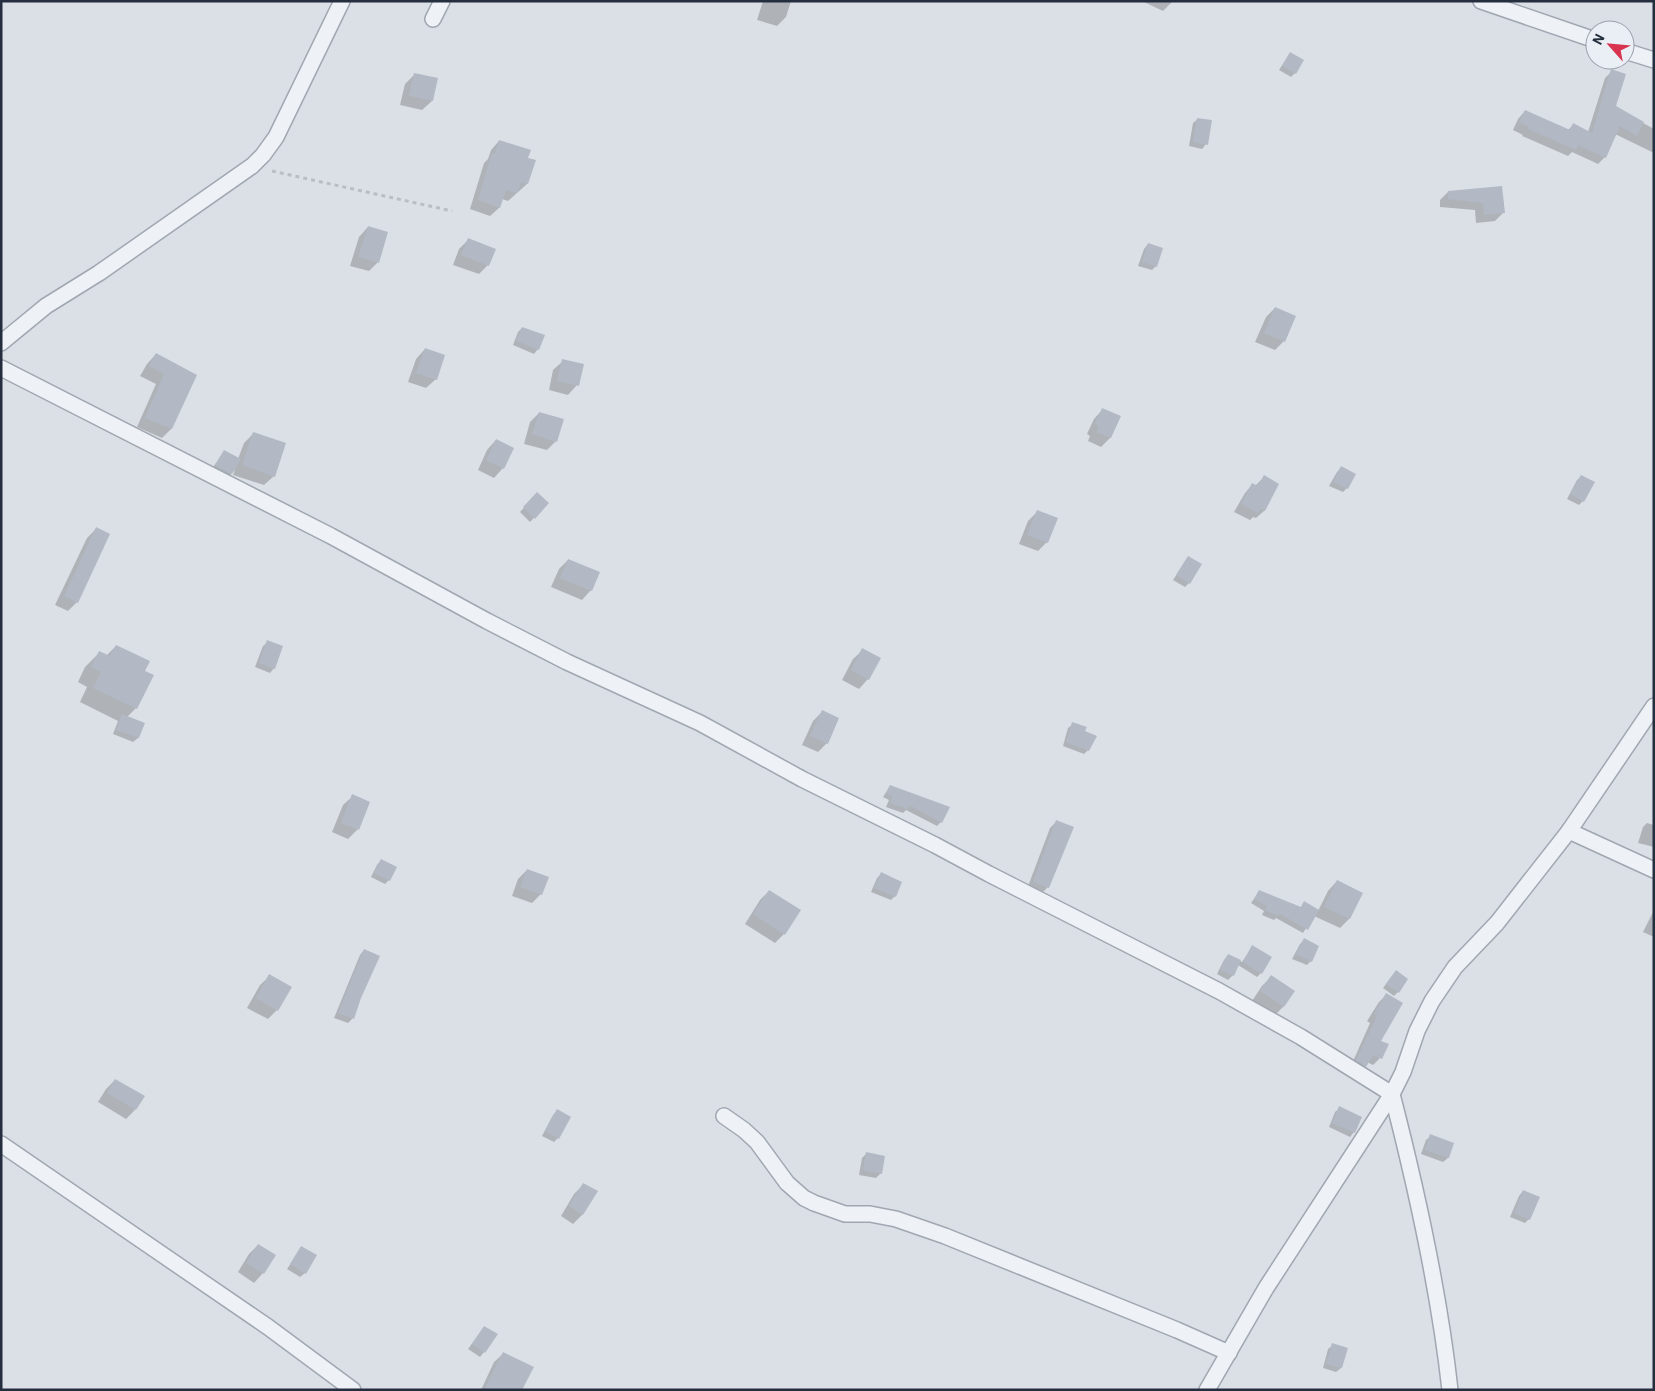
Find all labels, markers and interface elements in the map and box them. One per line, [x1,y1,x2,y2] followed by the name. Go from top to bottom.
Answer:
[1585,20,1635,70] north arrow
[1588,30,1609,48] text: N

